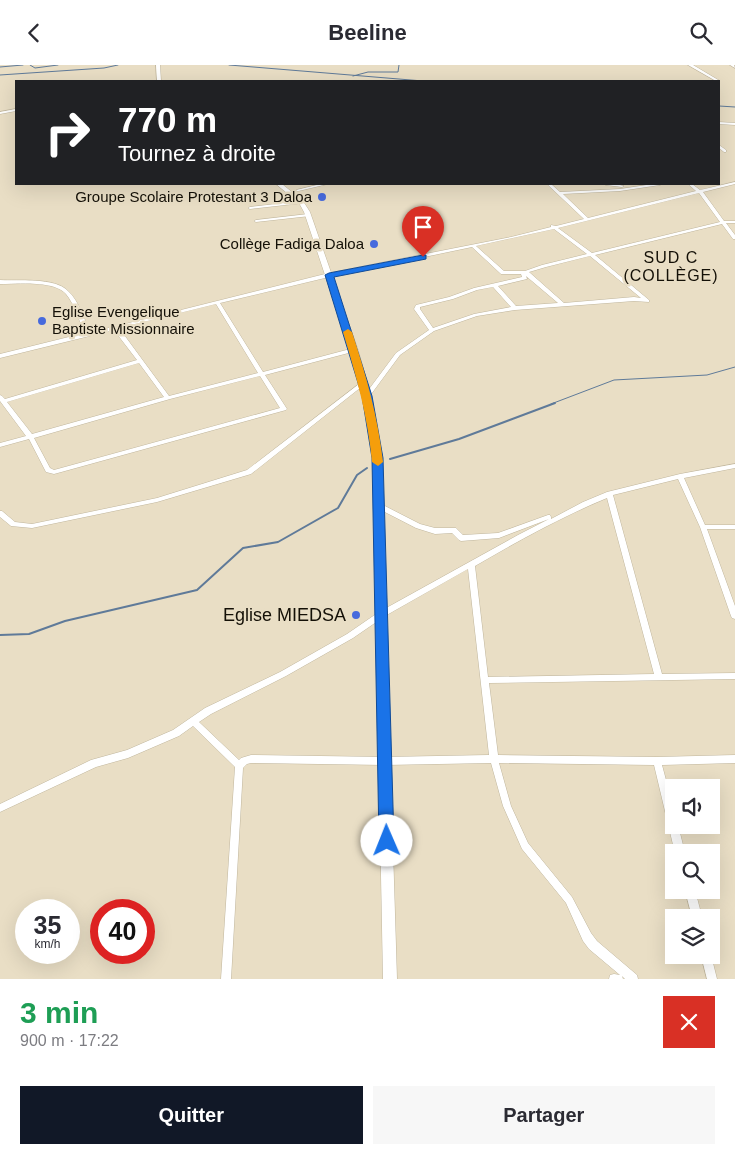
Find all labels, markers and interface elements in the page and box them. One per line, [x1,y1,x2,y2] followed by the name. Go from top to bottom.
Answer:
[20,19,48,47] icon: back
[687,19,715,47] icon: search
[328,20,407,45] text: Beeline
[35,100,100,165] icon: right
[118,100,217,139] text: 770 m
[118,141,276,166] text: Tournez à droite
[75,188,313,205] place label: Groupe Scolaire Protestant 3 Daloa
[316,191,328,203] marker: Groupe Scolaire Protestant 3 Daloa
[402,206,444,257] pin
[409,213,437,241] icon: arrive
[220,235,365,252] place label: Collège Fadiga Daloa
[368,238,380,250] marker: Collège Fadiga Daloa
[623,249,719,284] district label: SUD C (COLLÈGE)
[52,303,195,337] place label: Eglise Evengelique Baptiste Missionnaire
[36,315,48,327] marker: Eglise Evengelique Baptiste Missionnaire
[223,605,346,625] place label: Eglise MIEDSA
[350,609,362,621] marker: Eglise MIEDSA
[665,779,720,964] map controls
[665,779,720,834] button: sound
[360,814,412,866] position arrow
[665,844,720,899] button: search
[90,899,155,964] speed limit sign: 40
[665,909,720,964] button: layers
[34,911,61,939] text: 35
[34,937,61,951] text: km/h
[20,996,98,1029] text: 3 min
[663,996,715,1048] button: close
[20,1032,119,1049] text: 900 m · 17:22
[20,1086,363,1144] button: Quitter
[373,1086,715,1144] button: Partager

